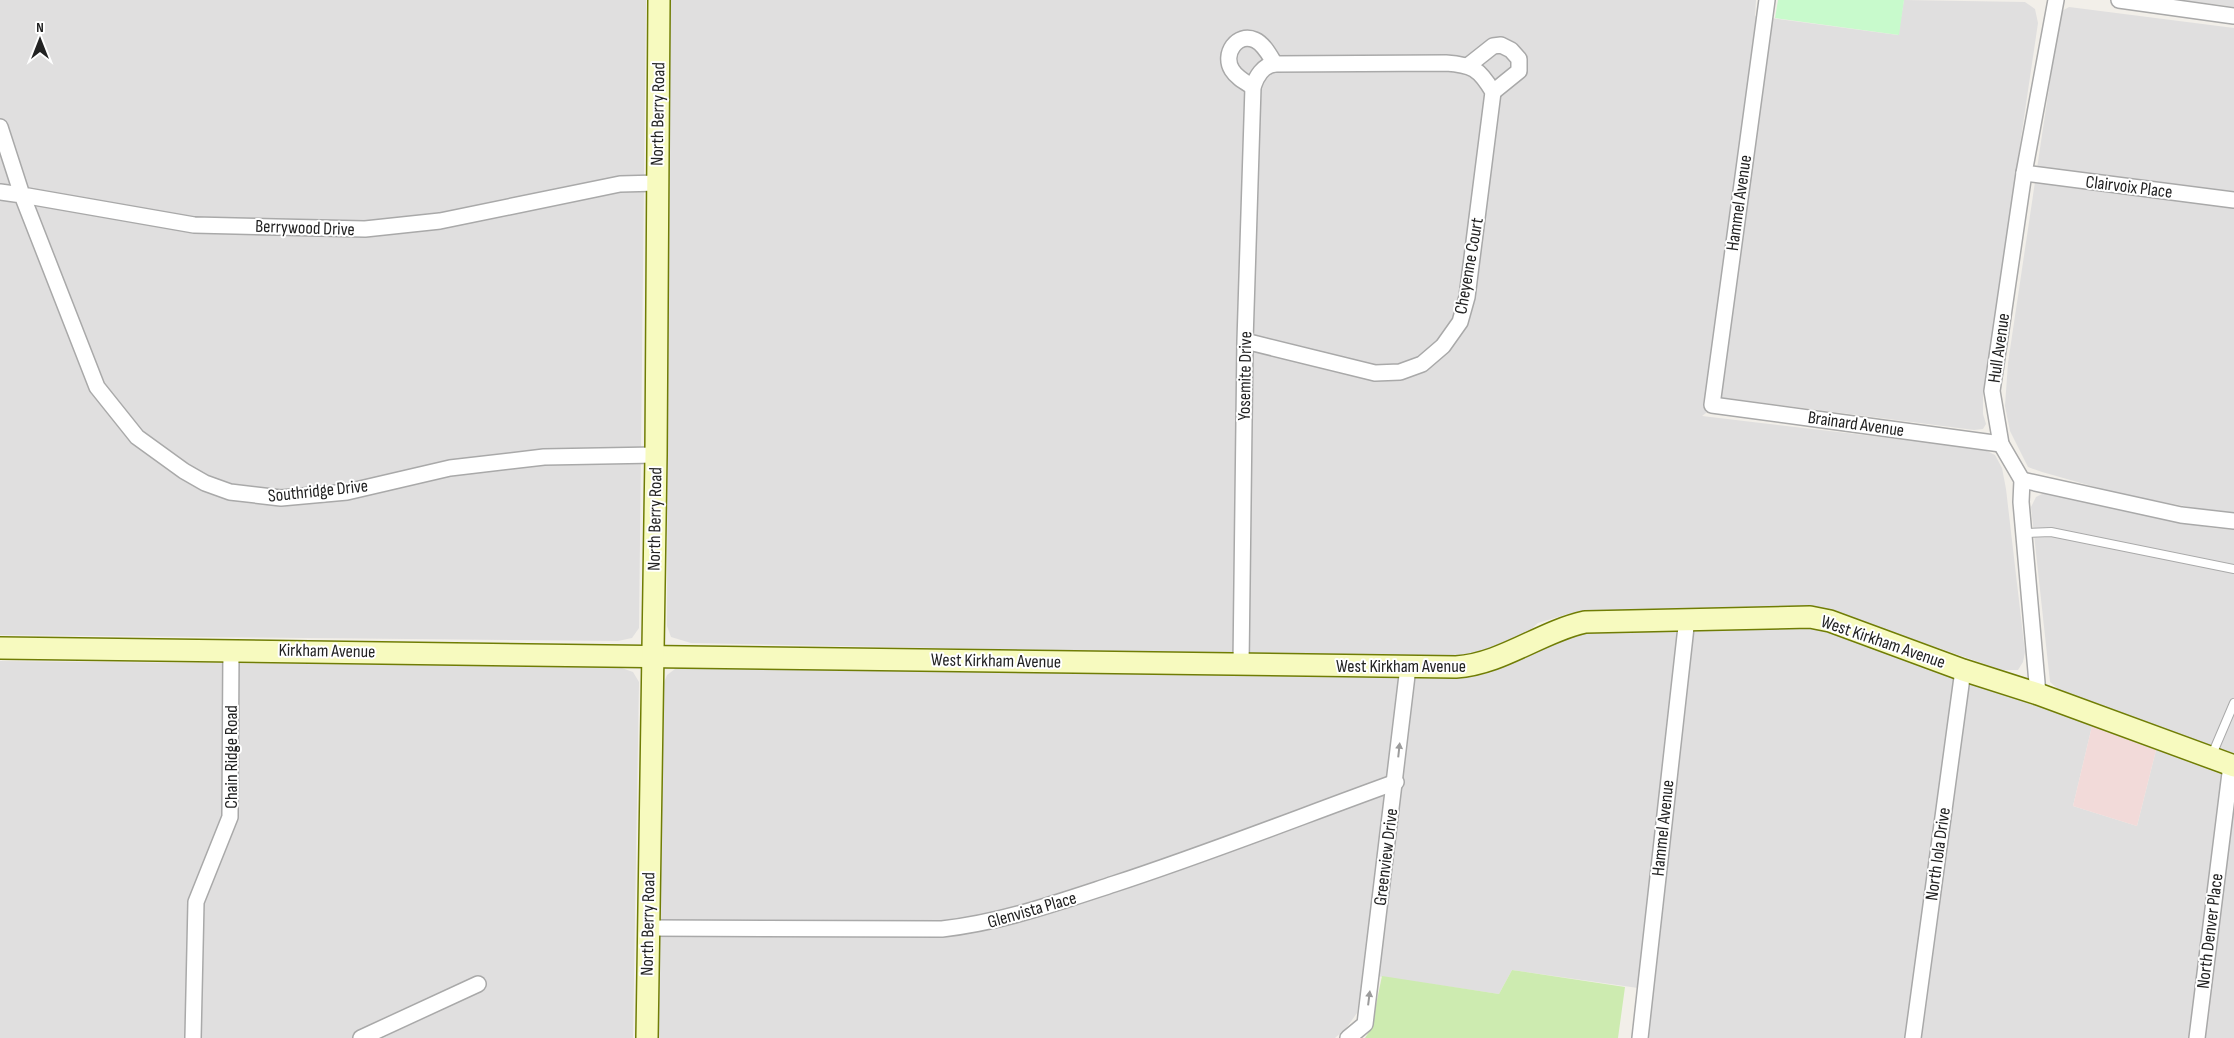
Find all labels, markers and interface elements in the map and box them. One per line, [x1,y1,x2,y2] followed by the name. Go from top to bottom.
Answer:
[15,15,65,65] north arrow
[36,19,44,36] text: N
[647,62,669,166] street label: North Berry Road
[1722,154,1756,252] street label: Hammel Avenue
[2084,171,2174,203] street label: Clairvoix Place
[255,216,355,240] street label: Berrywood Drive
[1450,216,1488,316] street label: Cheyenne Court
[1984,312,2014,384] street label: Hull Avenue
[1234,331,1256,421] street label: Yosemite Drive
[1806,407,1906,441] street label: Brainard Avenue
[644,467,666,571] street label: North Berry Road
[267,475,369,507] street label: Southridge Drive
[1818,611,1948,673] street label: West Kirkham Avenue
[278,640,376,662] street label: Kirkham Avenue
[931,649,1061,673] street label: West Kirkham Avenue
[1336,656,1466,677] street label: West Kirkham Avenue
[221,705,242,809] street label: Chain Ridge Road
[1395,741,1403,757] one-way arrow
[1648,779,1678,877] street label: Hammel Avenue
[1921,806,1955,902] street label: North Iola Drive
[1370,807,1402,907] street label: Greenview Drive
[637,872,659,976] street label: North Berry Road
[2193,872,2227,990] street label: North Denver Place
[985,887,1079,933] street label: Glenvista Place
[1365,989,1373,1005] one-way arrow

